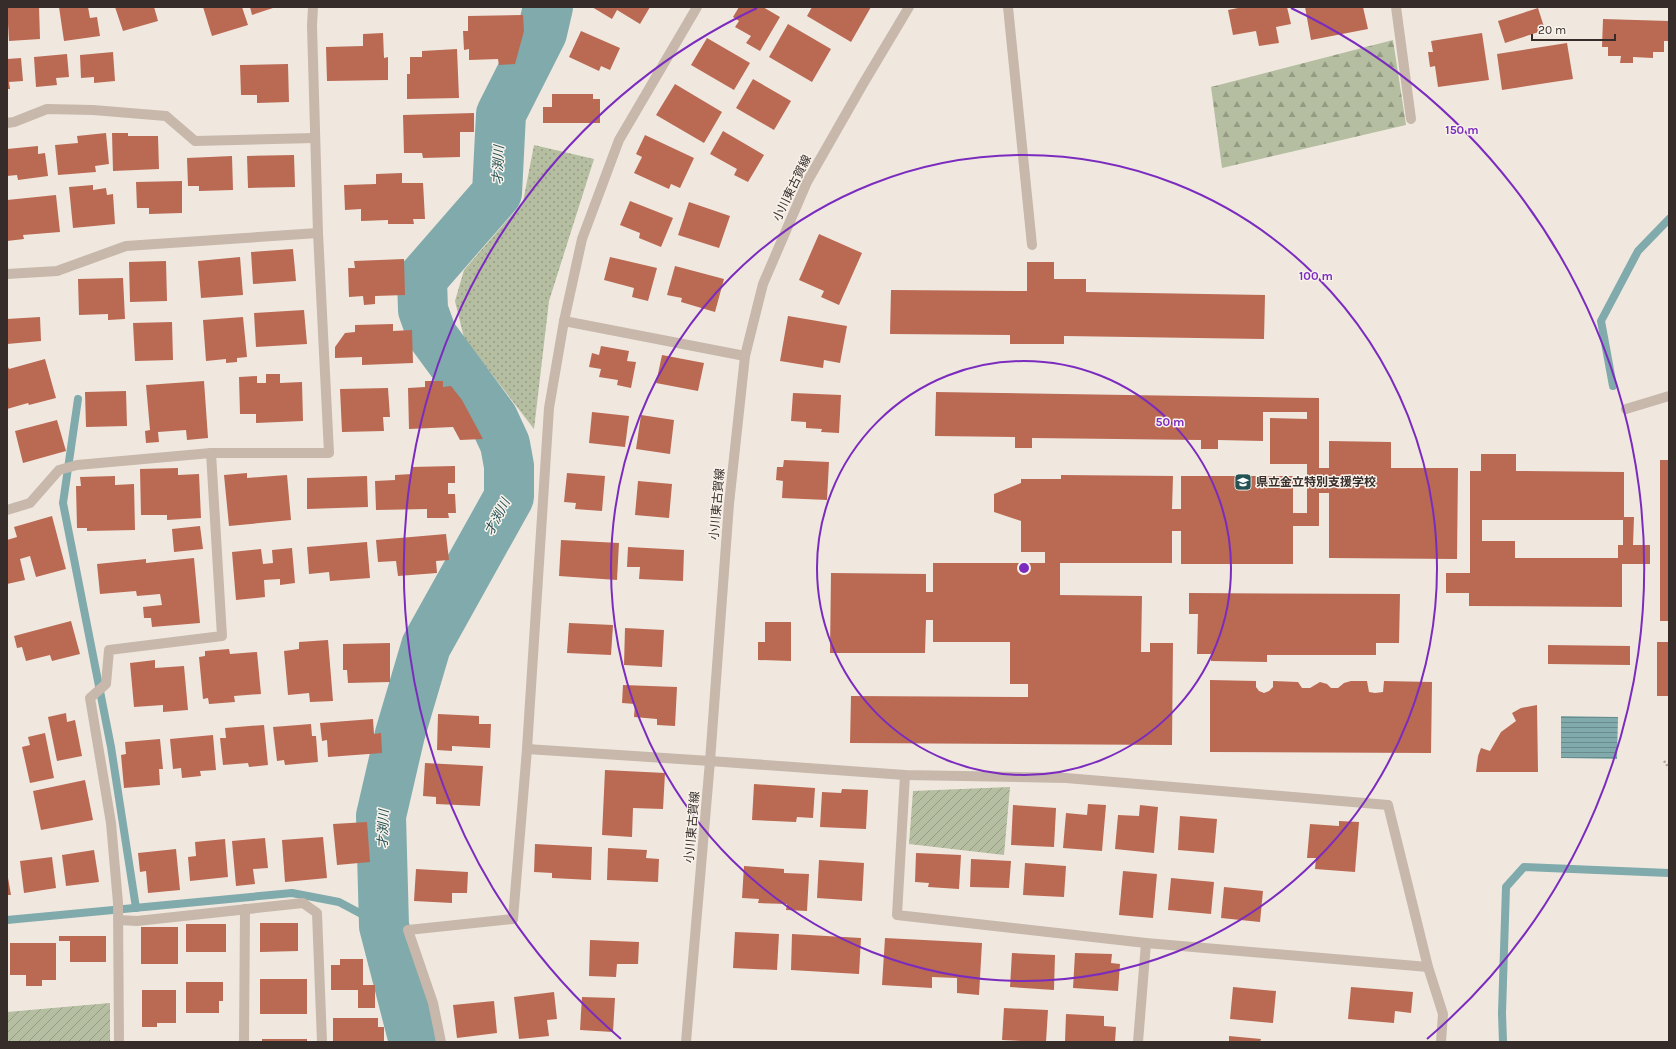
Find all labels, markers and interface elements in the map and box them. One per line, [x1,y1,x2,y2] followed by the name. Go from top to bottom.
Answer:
[1532,16,1615,42] scale bar
[1538,23,1566,37] text: 20 m
[1445,123,1479,137] text: 150 m
[489,143,507,185] water label: 才渕川
[770,153,814,223] street label: 小川東古賀線
[1299,269,1333,283] text: 100 m
[1156,415,1185,429] text: 50 m
[707,468,727,540] street label: 小川東古賀線
[1233,472,1253,492] school or university icon: 県立金立特別支援学校
[1256,475,1376,489] place label: 県立金立特別支援学校
[481,495,514,538] water label: 才渕川
[1017,561,1031,575] centre of rings
[682,791,702,863] street label: 小川東古賀線
[375,807,391,849] water label: 才渕川

